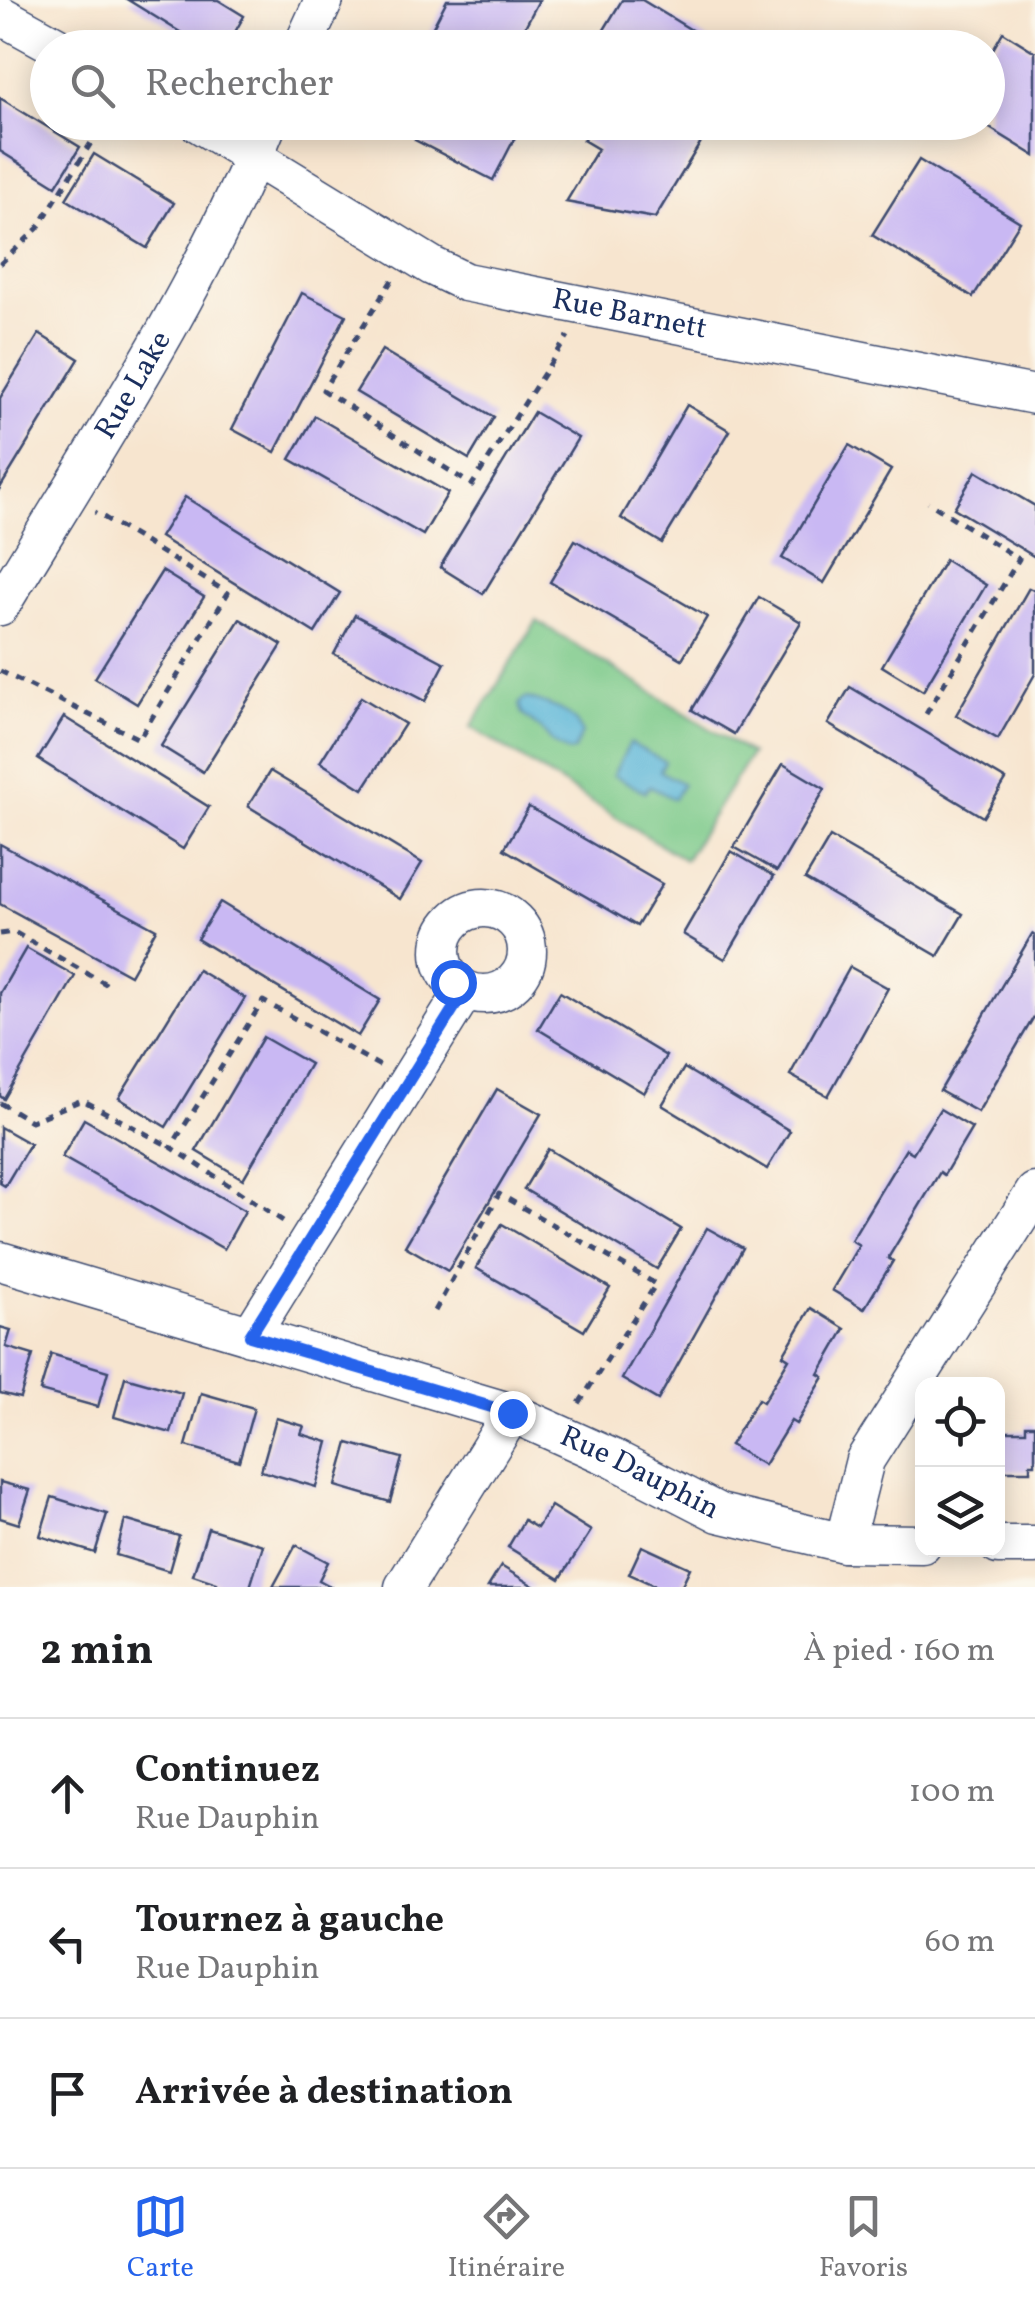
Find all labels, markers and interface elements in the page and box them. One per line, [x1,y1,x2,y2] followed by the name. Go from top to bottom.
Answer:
[30,30,1005,140] search box
[65,58,120,113] icon: search
[145,59,333,112] text: Rechercher
[549,279,711,350] street label: Rue Barnett
[86,323,182,448] street label: Rue Lake
[431,960,477,1006] route start
[915,1377,1005,1557] map controls
[915,1377,1005,1467] button: locate
[490,1391,536,1437] route end
[553,1416,726,1531] street label: Rue Dauphin
[915,1467,1005,1557] button: layers
[40,1623,153,1682] text: 2 min
[803,1630,995,1674] text: À pied · 160 m
[135,1745,320,1798] text: Continuez
[40,1766,95,1821] icon: ahead
[909,1771,995,1815] text: 100 m
[135,1798,320,1842] text: Rue Dauphin
[135,1895,444,1948] text: Tournez à gauche
[40,1916,95,1971] icon: left
[925,1921,995,1965] text: 60 m
[135,1948,320,1992] text: Rue Dauphin
[40,2066,95,2121] icon: arrive
[135,2067,513,2120] text: Arrivée à destination
[127,2189,194,2288] tab: Carte
[448,2189,565,2288] tab: Itinéraire
[819,2189,908,2288] tab: Favoris

